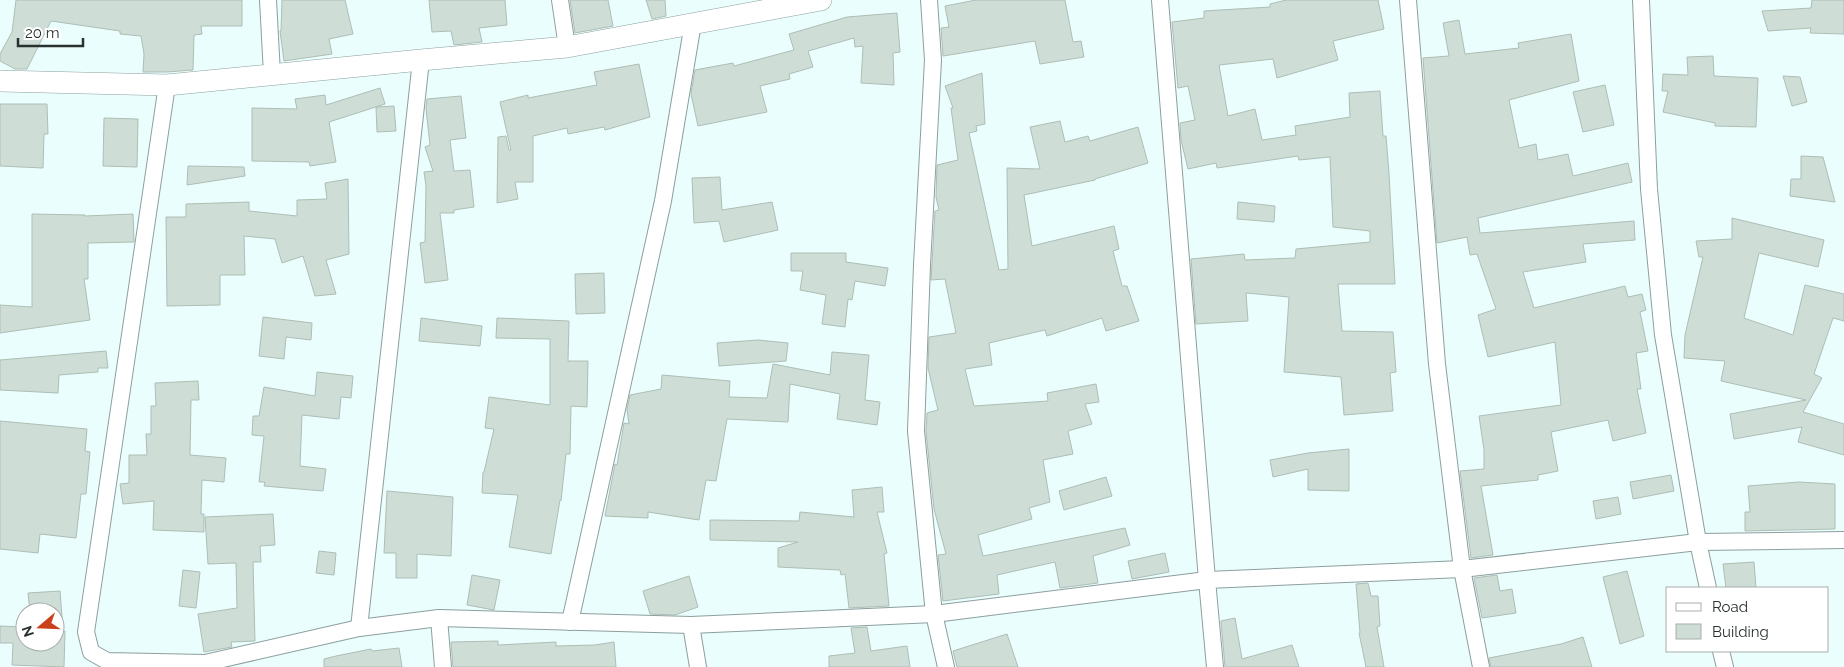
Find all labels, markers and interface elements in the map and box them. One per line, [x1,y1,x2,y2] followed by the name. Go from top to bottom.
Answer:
[18,15,82,47] scale bar
[25,24,60,42] text: 20 m
[1666,587,1829,652] legend
[1712,598,1748,616] text: Road
[15,602,65,652] north arrow
[1712,623,1769,641] text: Building
[18,624,37,639] text: N

